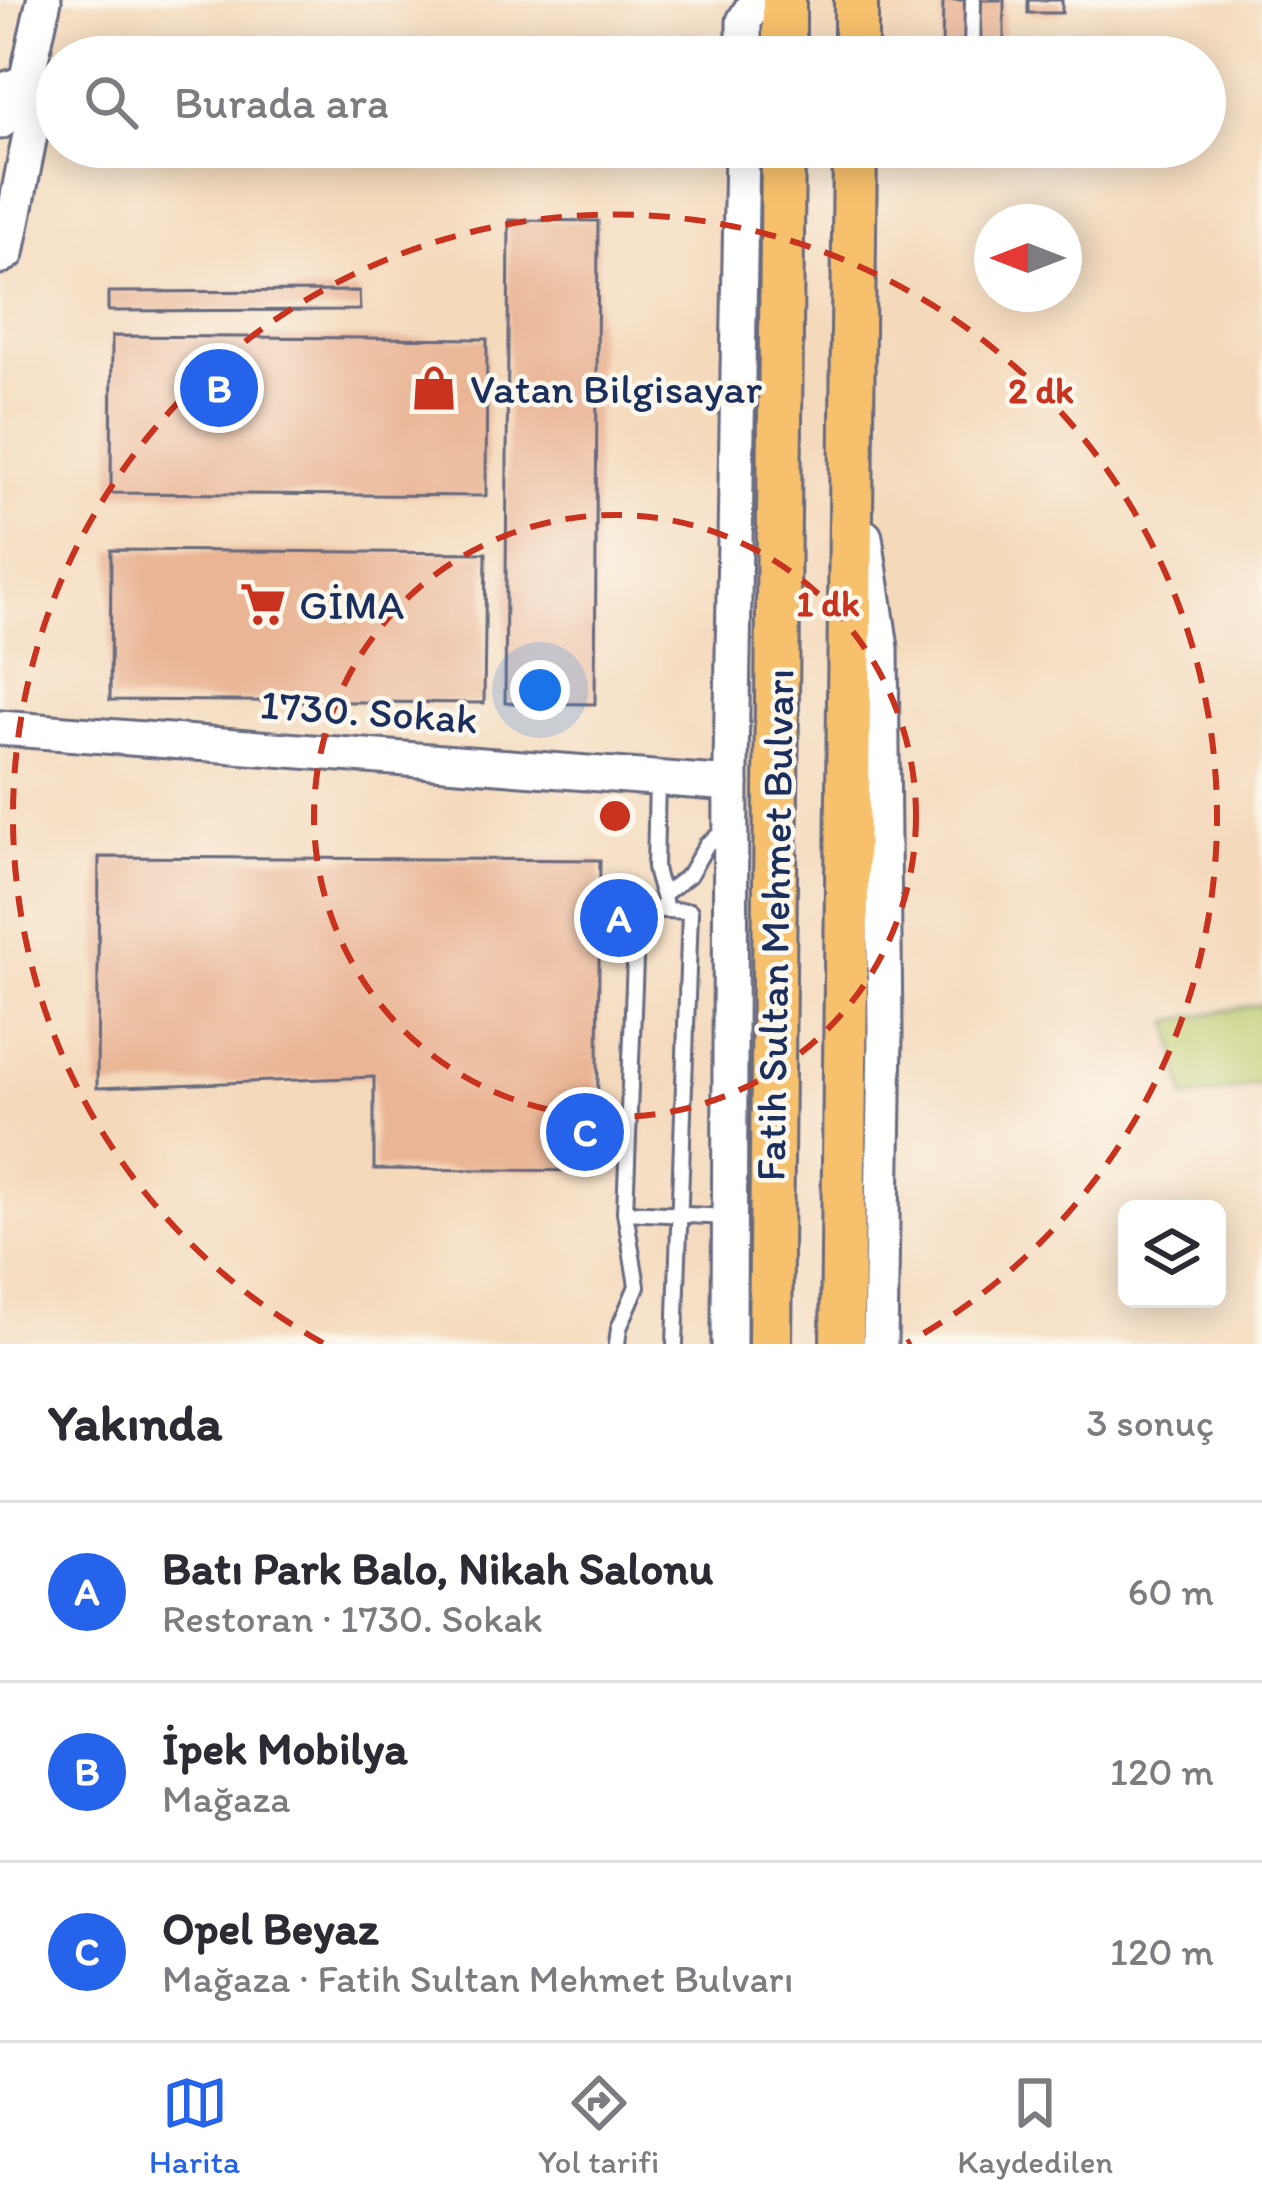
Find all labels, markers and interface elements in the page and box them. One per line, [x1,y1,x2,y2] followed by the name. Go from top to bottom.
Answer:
[36,36,1226,168] search box
[78,69,144,135] icon: search
[174,75,389,129] text: Burada ara
[974,204,1082,312] north arrow
[180,343,258,433] pin: B
[409,363,459,413] shop icon: Vatan Bilgisayar
[470,363,762,414] place label: Vatan Bilgisayar
[1008,369,1074,412] text: 2 dk
[238,579,288,629] supermarket icon: GİMA
[299,579,405,630] place label: GİMA
[796,582,860,625] text: 1 dk
[510,660,570,720] your location
[745,668,804,1182] street label: Fatih Sultan Mehmet Bulvarı
[259,678,479,745] street label: 1730. Sokak
[594,795,636,837] centre of rings
[580,873,658,963] pin: A
[546,1087,624,1177] pin: C
[1118,1200,1226,1308] map controls
[1118,1200,1226,1308] button: layers
[48,1392,222,1453] text: Yakında
[1086,1399,1214,1446] text: 3 sonuç
[162,1541,713,1595] text: Batı Park Balo, Nikah Salonu
[75,1568,99,1615] text: A
[1128,1568,1214,1615] text: 60 m
[162,1595,543,1642] text: Restoran · 1730. Sokak
[162,1721,408,1775] text: İpek Mobilya
[74,1748,100,1795] text: B
[1110,1748,1214,1795] text: 120 m
[162,1775,291,1822] text: Mağaza
[162,1901,379,1955] text: Opel Beyaz
[74,1928,100,1975] text: C
[1110,1928,1214,1975] text: 120 m
[162,1955,793,2002] text: Mağaza · Fatih Sultan Mehmet Bulvarı
[149,2070,240,2181] tab: Harita
[538,2070,659,2181] tab: Yol tarifi
[957,2070,1113,2181] tab: Kaydedilen

